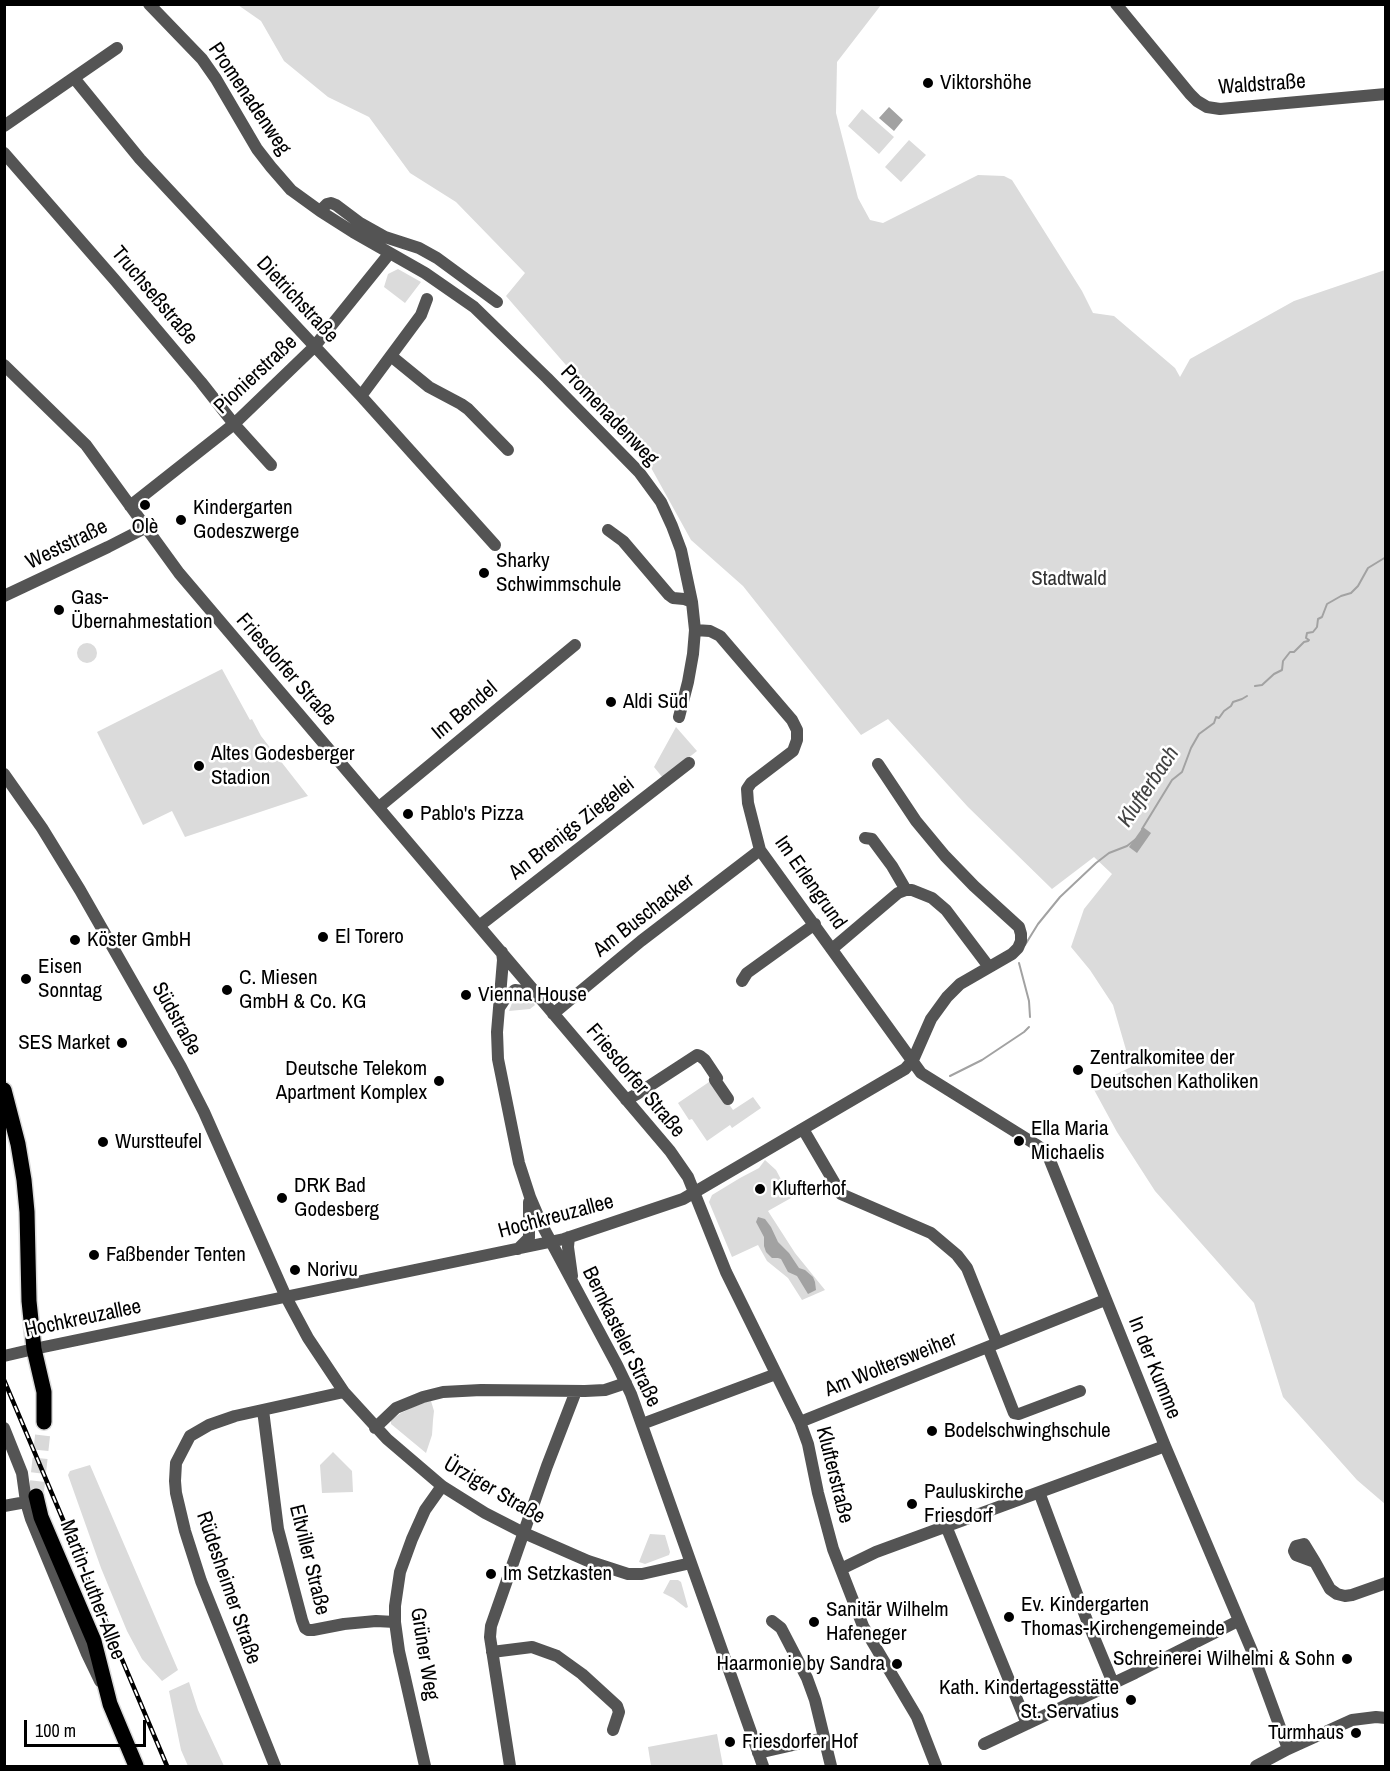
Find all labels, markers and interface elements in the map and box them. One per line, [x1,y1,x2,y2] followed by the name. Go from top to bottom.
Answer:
[202,38,296,160] street label: Promenadenweg
[1218,69,1306,101] street label: Waldstraße
[940,70,1032,96] place label: Viktorshöhe
[921,76,935,90] marker: Viktorshöhe
[105,242,203,350] street label: Truchseßstraße
[251,252,343,348] street label: Dietrichstraße
[209,330,303,420] street label: Pionierstraße
[555,360,663,472] street label: Promenadenweg
[193,495,299,545] place label: Kindergarten Godeszwerge
[138,498,152,512] marker: Olè
[174,513,188,527] marker: Kindergarten Godeszwerge
[22,514,112,576] street label: Weststraße
[132,514,158,540] place label: Olè
[496,548,621,598] place label: Sharky Schwimmschule
[477,566,491,580] marker: Sharky Schwimmschule
[1031,566,1107,592] park label: Stadtwald
[71,585,213,635] place label: Gas- Übernahmestation
[52,603,66,617] marker: Gas- Übernahmestation
[230,609,342,731] street label: Friesdorfer Straße
[427,676,503,746] street label: Im Bendel
[623,689,688,715] place label: Aldi Süd
[604,695,618,709] marker: Aldi Süd
[211,741,355,791] place label: Altes Godesberger Stadion
[1113,742,1185,832] water label: Klufterbach
[192,759,206,773] marker: Altes Godesberger Stadion
[504,772,640,886] street label: An Brenigs Ziegelei
[420,801,524,827] place label: Pablo's Pizza
[401,807,415,821] marker: Pablo's Pizza
[769,831,851,935] street label: Im Erlengrund
[589,869,699,963] street label: Am Buschacker
[335,924,404,950] place label: El Torero
[87,927,191,953] place label: Köster GmbH
[316,930,330,944] marker: El Torero
[68,933,82,947] marker: Köster GmbH
[38,954,102,1004] place label: Eisen Sonntag
[239,965,366,1015] place label: C. Miesen GmbH & Co. KG
[19,972,33,986] marker: Eisen Sonntag
[146,978,206,1060] street label: Südstraße
[478,982,587,1008] place label: Vienna House
[220,983,234,997] marker: C. Miesen GmbH & Co. KG
[459,988,473,1002] marker: Vienna House
[580,1019,690,1143] street label: Friesdorfer Straße
[18,1030,110,1056] place label: SES Market
[115,1036,129,1050] marker: SES Market
[1090,1045,1258,1095] place label: Zentralkomitee der Deutschen Katholiken
[276,1056,427,1106] place label: Deutsche Telekom Apartment Komplex
[1071,1063,1085,1077] marker: Zentralkomitee der Deutschen Katholiken
[432,1074,446,1088] marker: Deutsche Telekom Apartment Komplex
[1031,1116,1109,1166] place label: Ella Maria Michaelis
[115,1129,202,1155] place label: Wurstteufel
[1012,1134,1026,1148] marker: Ella Maria Michaelis
[96,1135,110,1149] marker: Wurstteufel
[294,1173,379,1223] place label: DRK Bad Godesberg
[772,1176,846,1202] place label: Klufterhof
[753,1182,767,1196] marker: Klufterhof
[495,1189,617,1245] street label: Hochkreuzallee
[275,1191,289,1205] marker: DRK Bad Godesberg
[106,1242,246,1268] place label: Faßbender Tenten
[87,1248,101,1262] marker: Faßbender Tenten
[307,1257,358,1283] place label: Norivu
[288,1263,302,1277] marker: Norivu
[576,1263,666,1411] street label: Bernkasteler Straße
[22,1294,144,1344] street label: Hochkreuzallee
[1122,1313,1186,1423] street label: In der Kumme
[821,1327,961,1403] street label: Am Woltersweiher
[944,1418,1111,1444] place label: Bodelschwinghschule
[810,1424,858,1526] street label: Klufterstraße
[925,1424,939,1438] marker: Bodelschwinghschule
[439,1452,549,1530] street label: Ürziger Straße
[924,1479,1024,1529] place label: Pauluskirche Friesdorf
[905,1497,919,1511] marker: Pauluskirche Friesdorf
[283,1502,335,1618] street label: Eltviller Straße
[190,1508,266,1668] street label: Rüdesheimer Straße
[54,1517,130,1663] street label: Martin-Luther-Allee
[503,1561,612,1587] place label: Im Setzkasten
[484,1567,498,1581] marker: Im Setzkasten
[1021,1592,1225,1642] place label: Ev. Kindergarten Thomas-Kirchengemeinde
[826,1597,948,1647] place label: Sanitär Wilhelm Hafeneger
[404,1606,444,1702] street label: Grüner Weg
[1002,1610,1016,1624] marker: Ev. Kindergarten Thomas-Kirchengemeinde
[807,1615,821,1629] marker: Sanitär Wilhelm Hafeneger
[1113,1646,1335,1672] place label: Schreinerei Wilhelmi & Sohn
[717,1651,885,1677] place label: Haarmonie by Sandra
[1340,1652,1354,1666] marker: Schreinerei Wilhelmi & Sohn
[890,1657,904,1671] marker: Haarmonie by Sandra
[939,1675,1119,1725] place label: Kath. Kindertagesstätte St. Servatius
[1124,1693,1138,1707] marker: Kath. Kindertagesstätte St. Servatius
[27,1708,148,1746] scale bar
[35,1718,76,1743] text: 100 m
[1268,1720,1344,1746] place label: Turmhaus
[1349,1726,1363,1740] marker: Turmhaus
[742,1729,858,1755] place label: Friesdorfer Hof
[723,1735,737,1749] marker: Friesdorfer Hof

